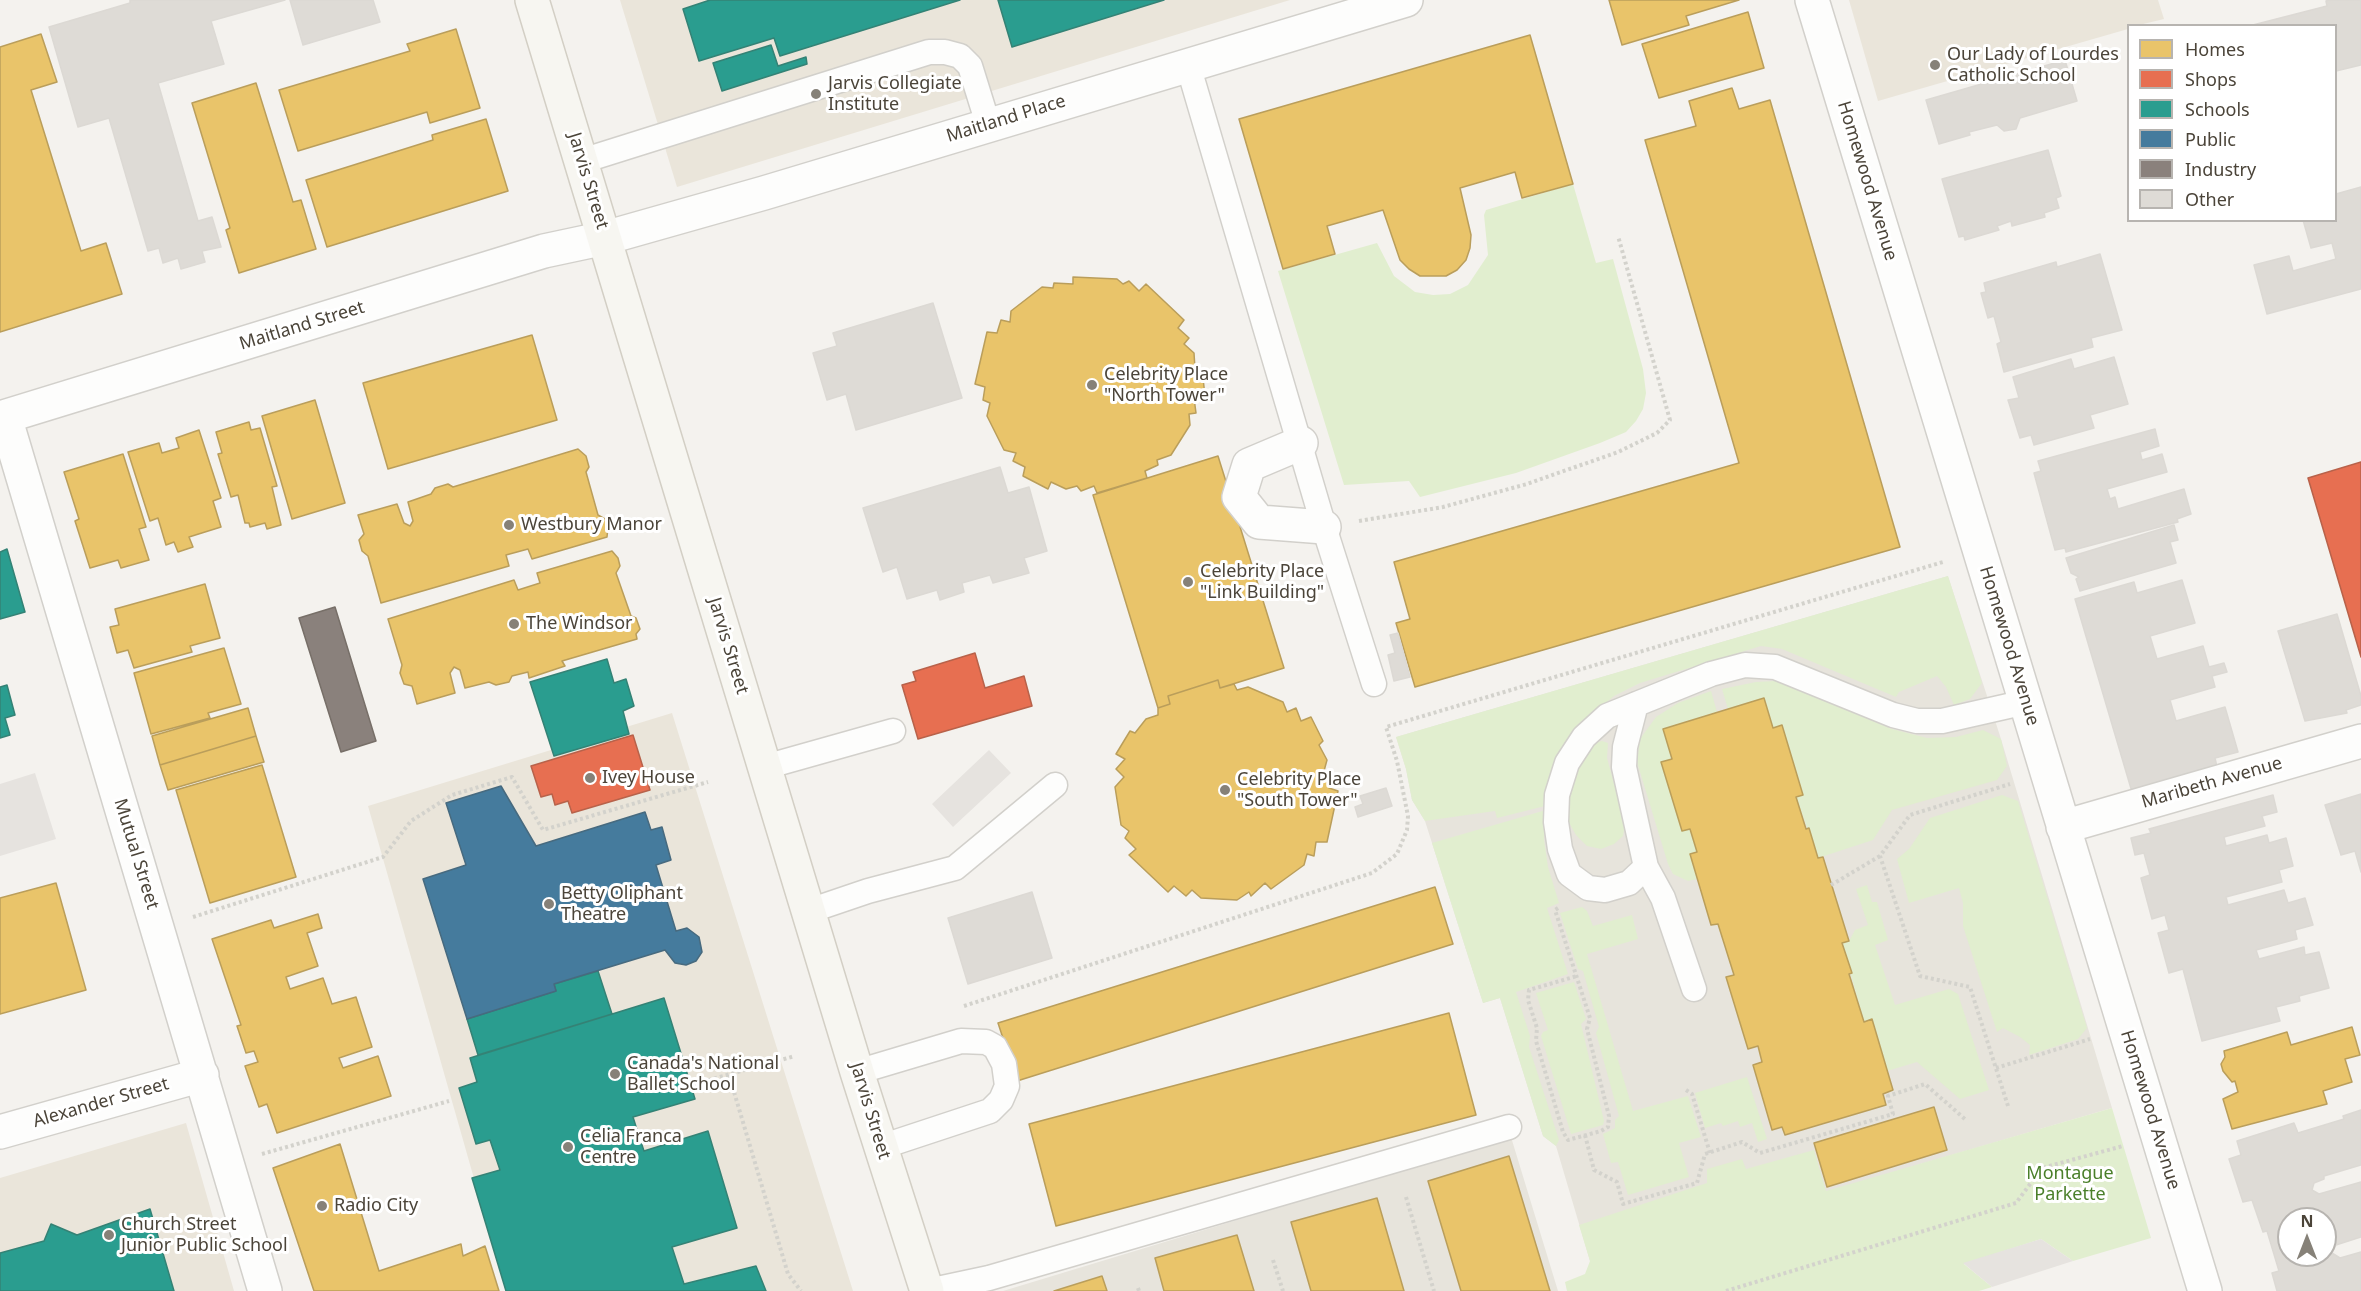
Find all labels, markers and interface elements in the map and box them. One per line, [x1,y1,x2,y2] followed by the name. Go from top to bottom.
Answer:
[2127,24,2337,222] legend
[2185,37,2245,61] text: Homes
[1947,44,2119,86] place label: Our Lady of Lourdes Catholic School
[1928,58,1942,72] marker: Our Lady of Lourdes Catholic School
[2185,67,2237,91] text: Shops
[828,73,962,116] place label: Jarvis Collegiate Institute
[809,87,823,101] marker: Jarvis Collegiate Institute
[944,91,1068,147] street label: Maitland Place
[2185,97,2250,121] text: Schools
[1832,99,1902,263] street label: Homewood Avenue
[2185,127,2236,151] text: Public
[563,130,613,232] street label: Jarvis Street
[2185,157,2256,181] text: Industry
[2185,187,2234,211] text: Other
[237,297,367,355] street label: Maitland Street
[1104,364,1228,406] place label: Celebrity Place "North Tower"
[1085,378,1099,392] marker: Celebrity Place "North Tower"
[521,514,662,536] place label: Westbury Manor
[502,518,516,532] marker: Westbury Manor
[1200,561,1324,604] place label: Celebrity Place "Link Building"
[1974,564,2044,728] street label: Homewood Avenue
[1181,575,1195,589] marker: Celebrity Place "Link Building"
[703,595,753,697] street label: Jarvis Street
[526,613,632,635] place label: The Windsor
[507,617,521,631] marker: The Windsor
[2139,753,2285,813] street label: Maribeth Avenue
[602,767,695,789] place label: Ivey House
[1237,769,1361,812] place label: Celebrity Place "South Tower"
[583,771,597,785] marker: Ivey House
[1218,783,1232,797] marker: Celebrity Place "South Tower"
[109,796,163,912] street label: Mutual Street
[561,883,683,926] place label: Betty Oliphant Theatre
[542,897,556,911] marker: Betty Oliphant Theatre
[2115,1028,2185,1192] street label: Homewood Avenue
[627,1053,779,1096] place label: Canada's National Ballet School
[845,1060,895,1162] street label: Jarvis Street
[608,1067,622,1081] marker: Canada's National Ballet School
[31,1073,171,1133] street label: Alexander Street
[580,1126,682,1168] place label: Celia Franca Centre
[561,1140,575,1154] marker: Celia Franca Centre
[2026,1163,2114,1206] park label: Montague Parkette
[334,1195,418,1217] place label: Radio City
[315,1199,329,1213] marker: Radio City
[2277,1207,2337,1267] north arrow
[2300,1210,2314,1232] text: N
[121,1214,288,1256] place label: Church Street Junior Public School
[102,1228,116,1242] marker: Church Street Junior Public School

